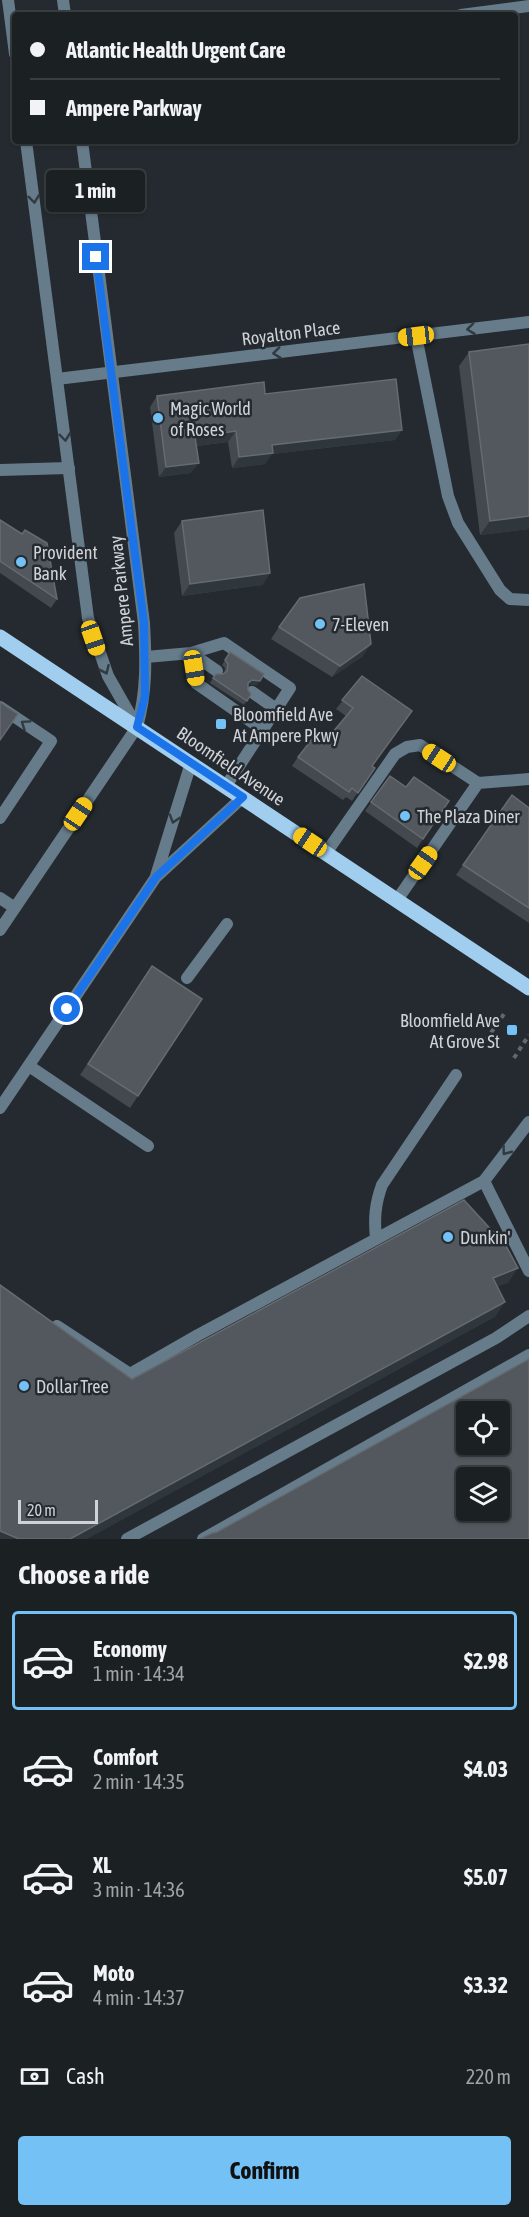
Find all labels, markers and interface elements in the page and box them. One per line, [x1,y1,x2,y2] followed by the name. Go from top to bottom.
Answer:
[66,37,286,63] text: Atlantic Health Urgent Care
[66,95,201,121] text: Ampere Parkway
[46,170,146,212] callout: 1 min
[75,179,116,202] text: 1 min
[27,194,39,204] one-way arrow
[82,243,109,270] route end
[241,317,341,349] street label: Royalton Place
[466,322,475,335] one-way arrow
[397,325,435,347] car
[273,346,282,358] one-way arrow
[170,398,251,440] place label: Magic World of Roses
[151,411,165,425] marker: Magic World of Roses
[58,433,70,442] one-way arrow
[105,535,137,647] street label: Ampere Parkway
[33,542,98,584] place label: Provident Bank
[14,555,28,569] marker: Provident Bank
[332,614,389,635] place label: 7-Eleven
[313,617,327,631] marker: 7-Eleven
[79,618,107,658] car
[182,649,206,687] car
[98,663,110,674] one-way arrow
[233,704,339,746] place label: Bloomfield Ave At Ampere Pkwy
[214,717,228,731] marker: Bloomfield Ave At Ampere Pkwy
[21,720,32,731] one-way arrow
[173,722,289,810] street label: Bloomfield Avenue
[419,741,459,775] car
[60,794,96,834] car
[417,806,520,827] place label: The Plaza Diner
[398,809,412,823] marker: The Plaza Diner
[169,813,181,824] one-way arrow
[290,824,330,860] car
[405,843,441,883] car
[53,995,80,1022] route start
[400,1010,500,1052] place label: Bloomfield Ave At Grove St
[505,1023,519,1037] marker: Bloomfield Ave At Grove St
[502,1145,513,1156] one-way arrow
[460,1227,510,1248] place label: Dunkin'
[441,1230,455,1244] marker: Dunkin'
[36,1376,109,1397] place label: Dollar Tree
[17,1379,31,1393] marker: Dollar Tree
[456,1401,510,1521] map controls
[456,1401,510,1455] button: locate
[456,1467,510,1521] button: layers
[18,1497,98,1524] scale bar
[27,1501,56,1519] text: 20 m
[18,1559,150,1590] text: Choose a ride
[21,1634,75,1688] icon: car
[93,1636,167,1662] text: Economy
[464,1648,508,1674] text: $2.98
[93,1662,185,1685] text: 1 min · 14:34
[21,1742,75,1796] icon: car
[93,1744,158,1770] text: Comfort
[464,1756,508,1782] text: $4.03
[93,1770,185,1793] text: 2 min · 14:35
[21,1850,75,1904] icon: car
[93,1852,111,1878] text: XL
[464,1864,508,1890] text: $5.07
[93,1878,185,1901] text: 3 min · 14:36
[21,1958,75,2012] icon: car
[93,1960,135,1986] text: Moto
[464,1972,508,1998] text: $3.32
[93,1986,185,2009] text: 4 min · 14:37
[18,2060,51,2093] icon: cash
[66,2063,105,2089] text: Cash
[466,2065,511,2088] text: 220 m
[18,2136,511,2205] button: Confirm

